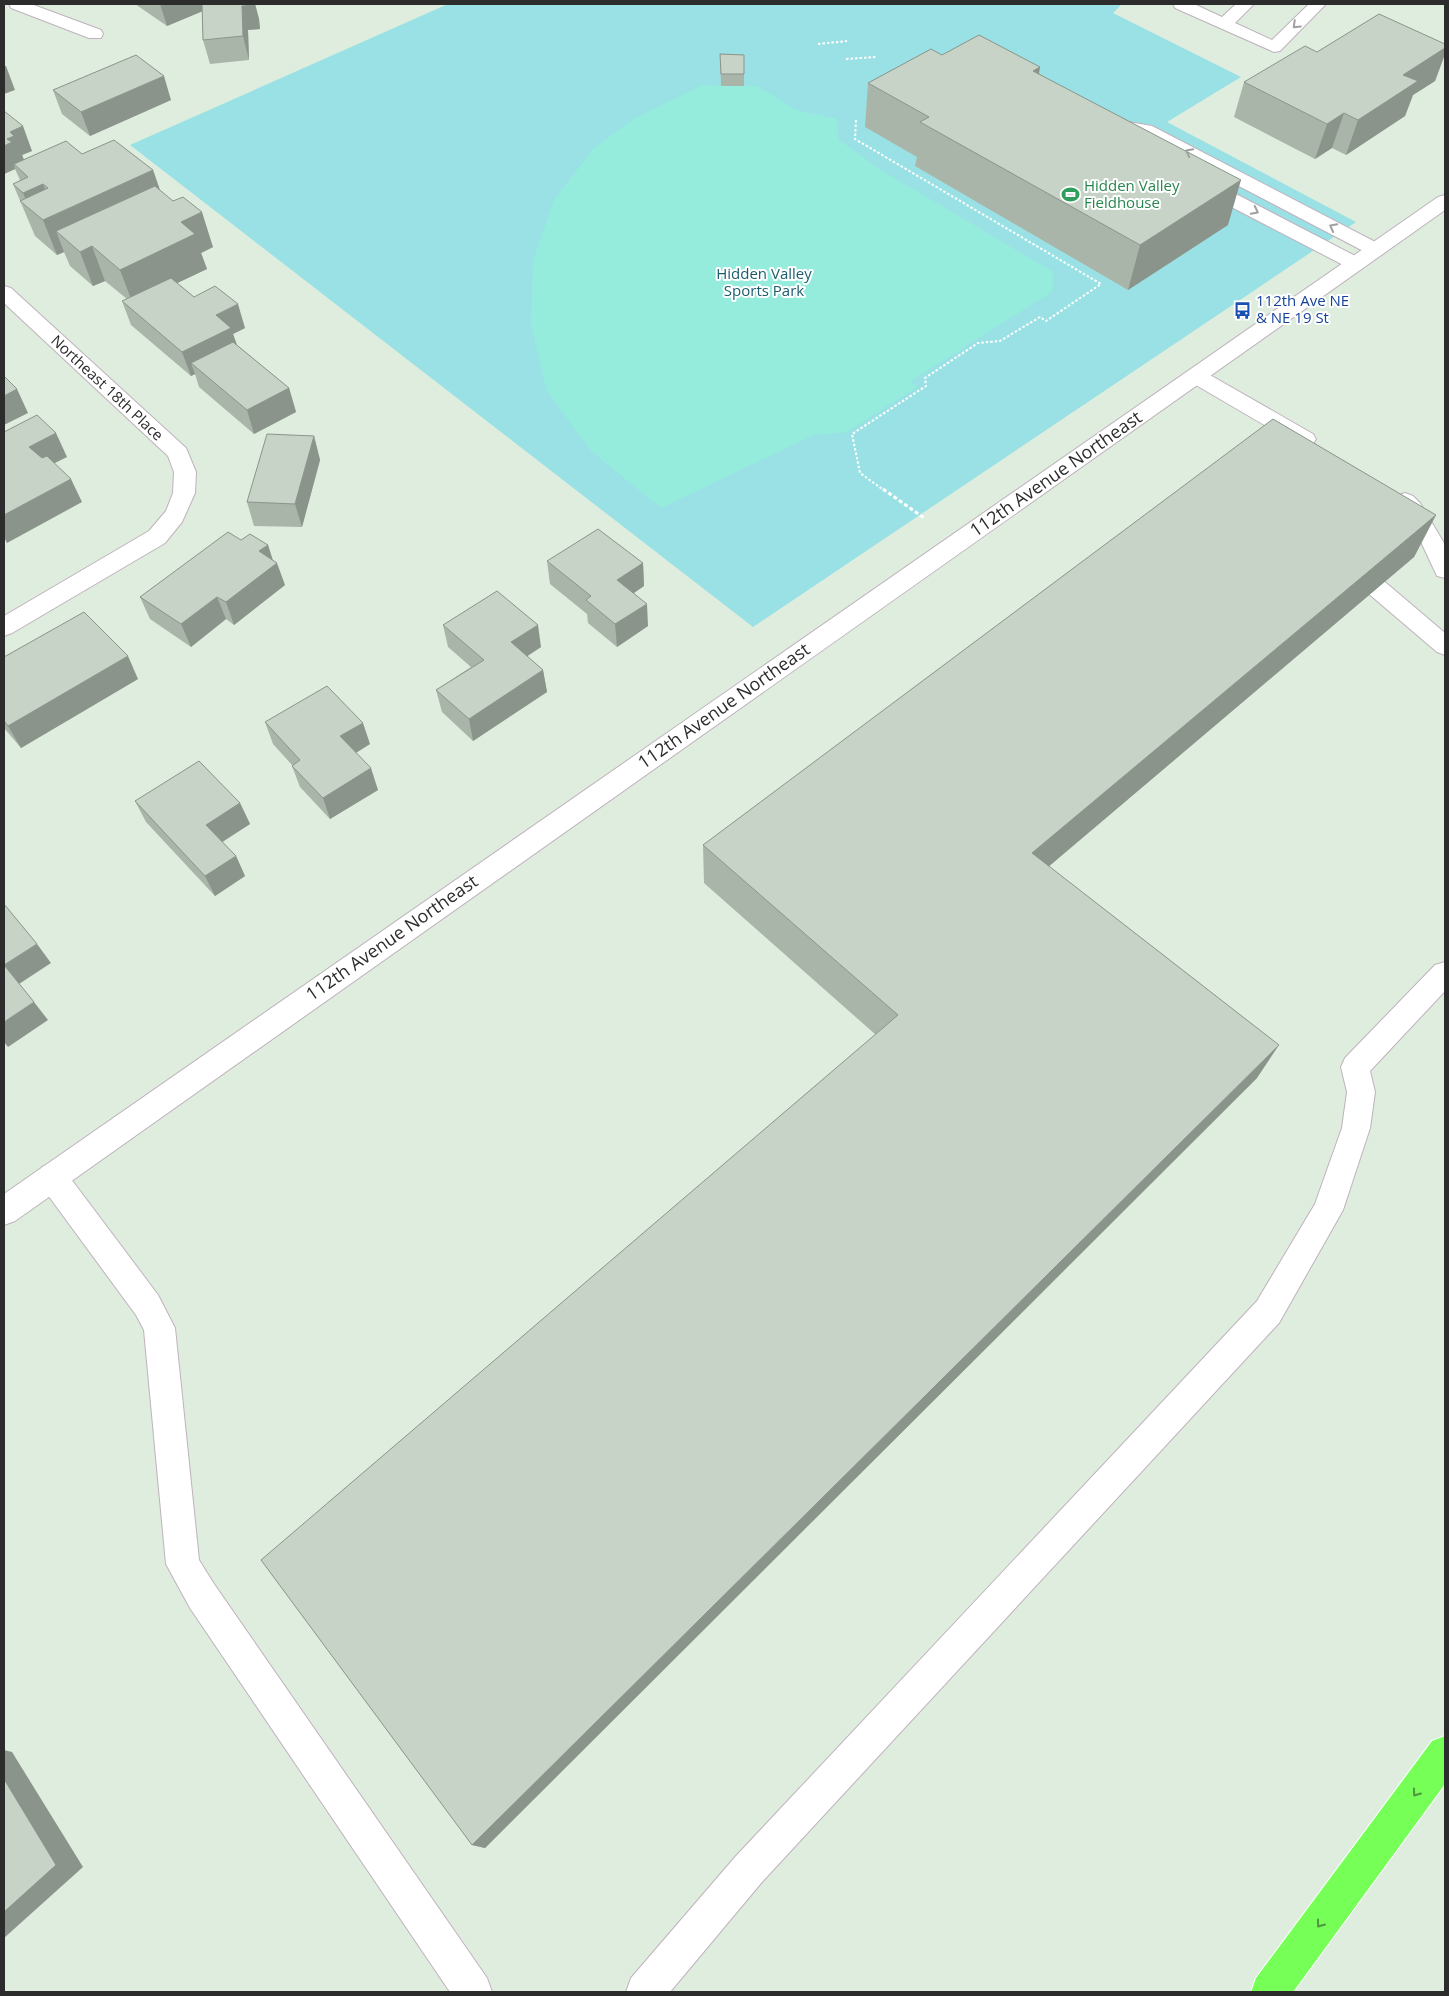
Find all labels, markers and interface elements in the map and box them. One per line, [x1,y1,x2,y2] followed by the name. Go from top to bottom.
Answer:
[1292,19,1301,28] one-way arrow
[1185,148,1194,158] one-way arrow
[1084,175,1180,212] place label: Hidden Valley Fieldhouse
[1060,185,1080,205] sports icon: Hidden Valley Fieldhouse
[1250,205,1259,215] one-way arrow
[1329,223,1338,233] one-way arrow
[716,263,812,300] park label: Hidden Valley Sports Park
[1256,290,1349,327] place label: 112th Ave NE & NE 19 St
[1232,300,1252,320] bus stop icon: 112th Ave NE & NE 19 St
[47,330,168,445] street label: Northeast 18th Place
[965,405,1146,542] street label: 112th Avenue Northeast
[633,637,814,774] street label: 112th Avenue Northeast
[301,869,482,1006] street label: 112th Avenue Northeast
[1414,1787,1422,1796] one-way arrow
[1317,1918,1326,1928] one-way arrow

